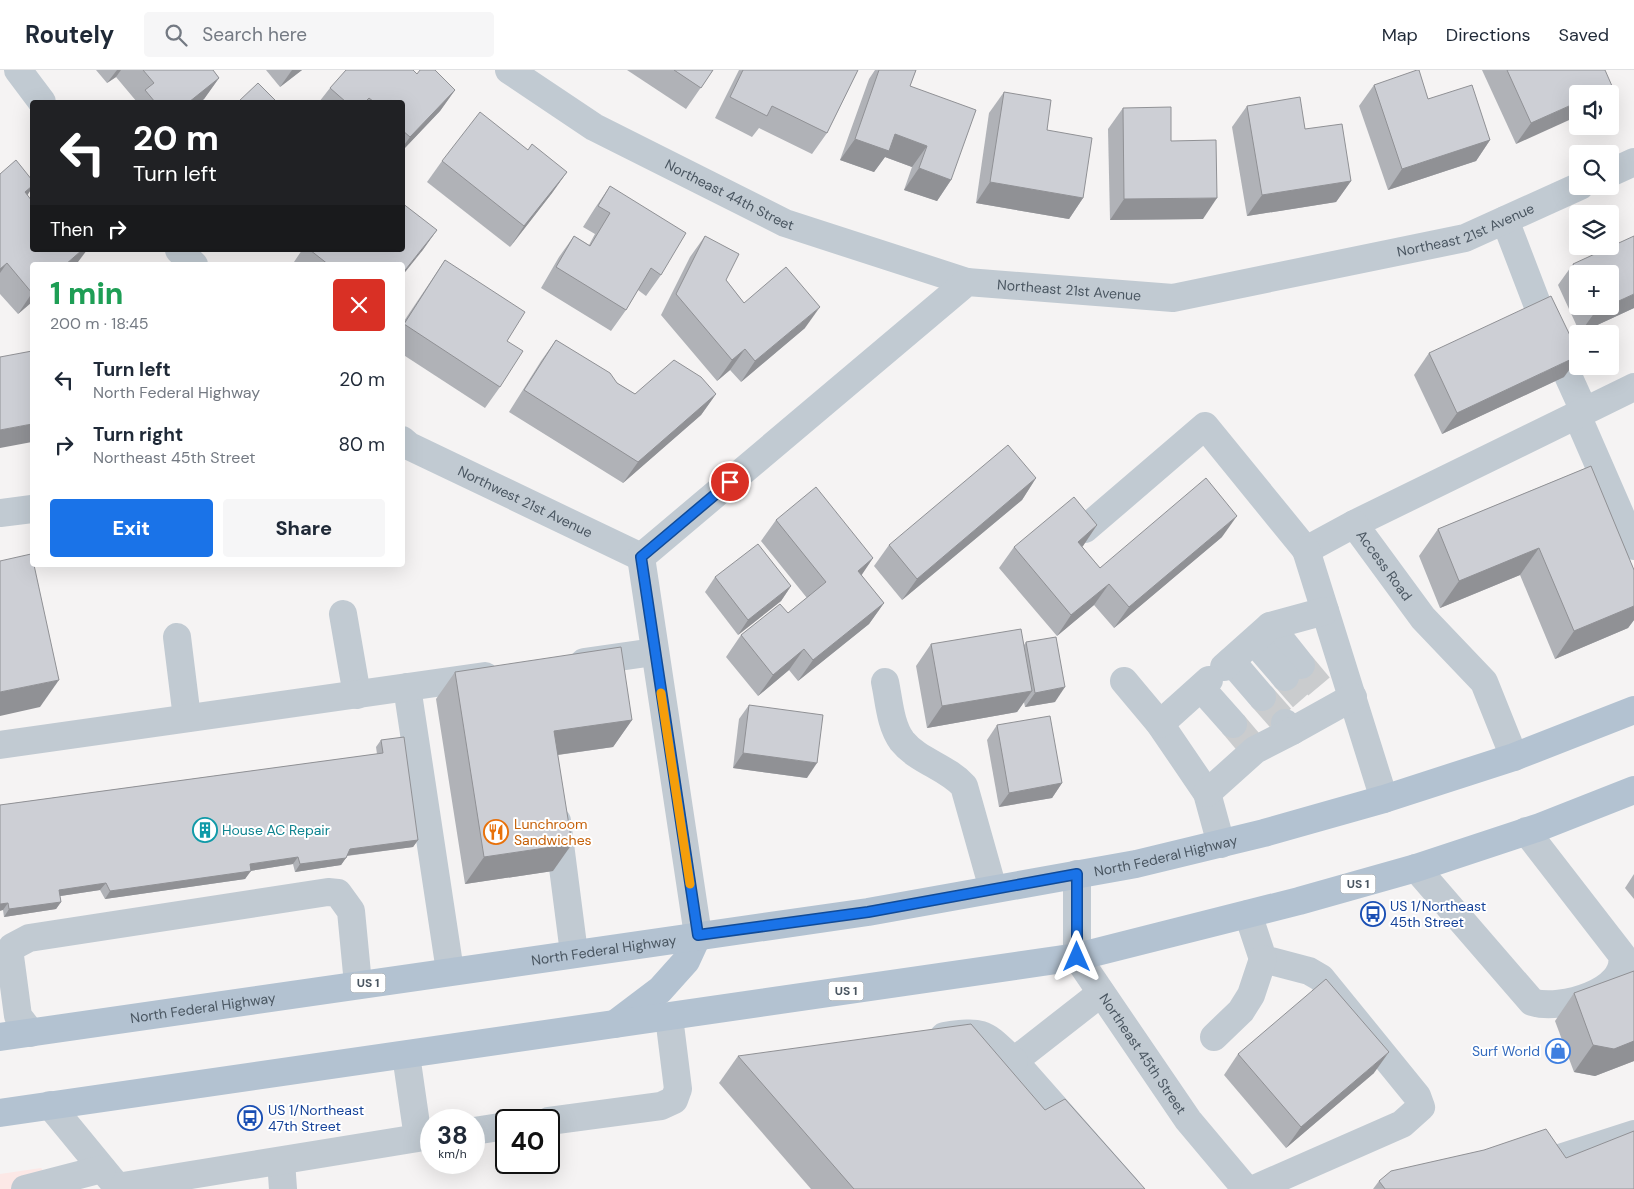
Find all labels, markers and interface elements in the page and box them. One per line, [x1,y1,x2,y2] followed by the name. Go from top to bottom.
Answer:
[144,12,494,57] search box
[25,19,114,50] text: Routely
[162,21,190,49] icon: search
[202,22,307,47] text: Search here
[1382,23,1418,47] text: Map
[1446,23,1531,47] text: Directions
[1559,23,1609,47] text: Saved
[1569,85,1619,375] map controls
[1569,85,1619,135] button: sound
[133,115,219,161] text: 20 m
[50,120,115,185] icon: left
[1569,145,1619,195] button: search
[662,155,796,234] street label: Northeast 44th Street
[133,159,217,188] text: Turn left
[1395,199,1537,261] street label: Northeast 21st Avenue
[1569,205,1619,255] button: layers
[103,215,131,243] icon: right
[50,217,93,242] text: Then
[1569,265,1619,315] button: +
[50,274,123,313] text: 1 min
[997,275,1142,305] street label: Northeast 21st Avenue
[333,279,385,331] button: close
[50,313,149,334] text: 200 m · 18:45
[1569,325,1619,375] button: −
[93,357,171,382] text: Turn left
[50,366,78,394] icon: left
[339,367,385,392] text: 20 m
[93,382,260,403] text: North Federal Highway
[93,422,183,447] text: Turn right
[50,431,78,459] icon: right
[338,432,385,457] text: 80 m
[93,447,255,468] text: Northeast 45th Street
[709,461,751,503] pin
[455,462,595,541] street label: Northwest 21st Avenue
[716,468,744,496] icon: arrive
[50,499,213,557] button: Exit
[223,499,385,557] button: Share
[1352,526,1416,604] street label: Access Road
[514,815,592,849] place label: Lunchroom Sandwiches
[192,817,218,843] building icon: House AC Repair
[483,819,509,845] restaurant icon: Lunchroom Sandwiches
[222,821,330,839] place label: House AC Repair
[1093,831,1239,880] street label: North Federal Highway
[1340,874,1376,894] road number: US 1
[1390,897,1486,931] place label: US 1/Northeast 45th Street
[1360,901,1386,927] bus stop icon: US 1/Northeast 45th Street
[1050,930,1102,982] position arrow
[530,931,678,969] street label: North Federal Highway
[350,974,386,992] road number: US 1
[828,981,864,1000] road number: US 1
[129,988,277,1027] street label: North Federal Highway
[1095,990,1190,1118] street label: Northeast 45th Street
[1545,1038,1571,1064] shop icon: Surf World
[1472,1042,1540,1060] place label: Surf World
[268,1101,364,1135] place label: US 1/Northeast 47th Street
[237,1105,263,1131] bus stop icon: US 1/Northeast 47th Street
[495,1109,560,1174] speed limit sign: 40
[437,1119,468,1152] text: 38
[438,1146,467,1162] text: km/h

